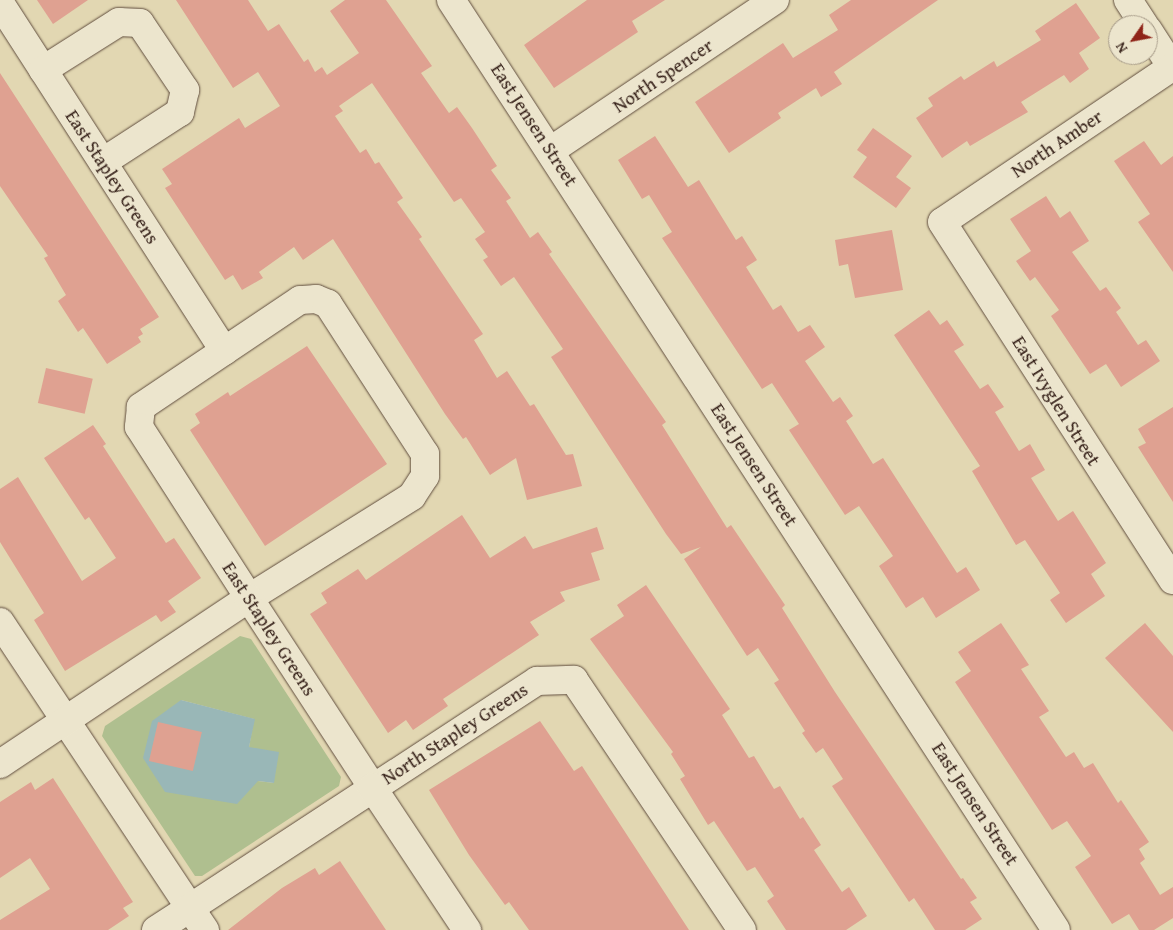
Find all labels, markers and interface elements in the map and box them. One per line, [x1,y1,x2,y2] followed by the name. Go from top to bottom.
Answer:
[1108,15,1158,65] north arrow
[609,34,717,118] street label: North Spencer
[1110,38,1132,57] text: N
[486,59,582,191] street label: East Jensen Street
[1007,105,1107,183] street label: North Amber
[60,106,164,248] street label: East Stapley Greens
[1007,332,1105,470] street label: East Ivyglen Street
[706,399,802,531] street label: East Jensen Street
[217,558,321,700] street label: East Stapley Greens
[378,678,532,790] street label: North Stapley Greens
[927,738,1023,870] street label: East Jensen Street

